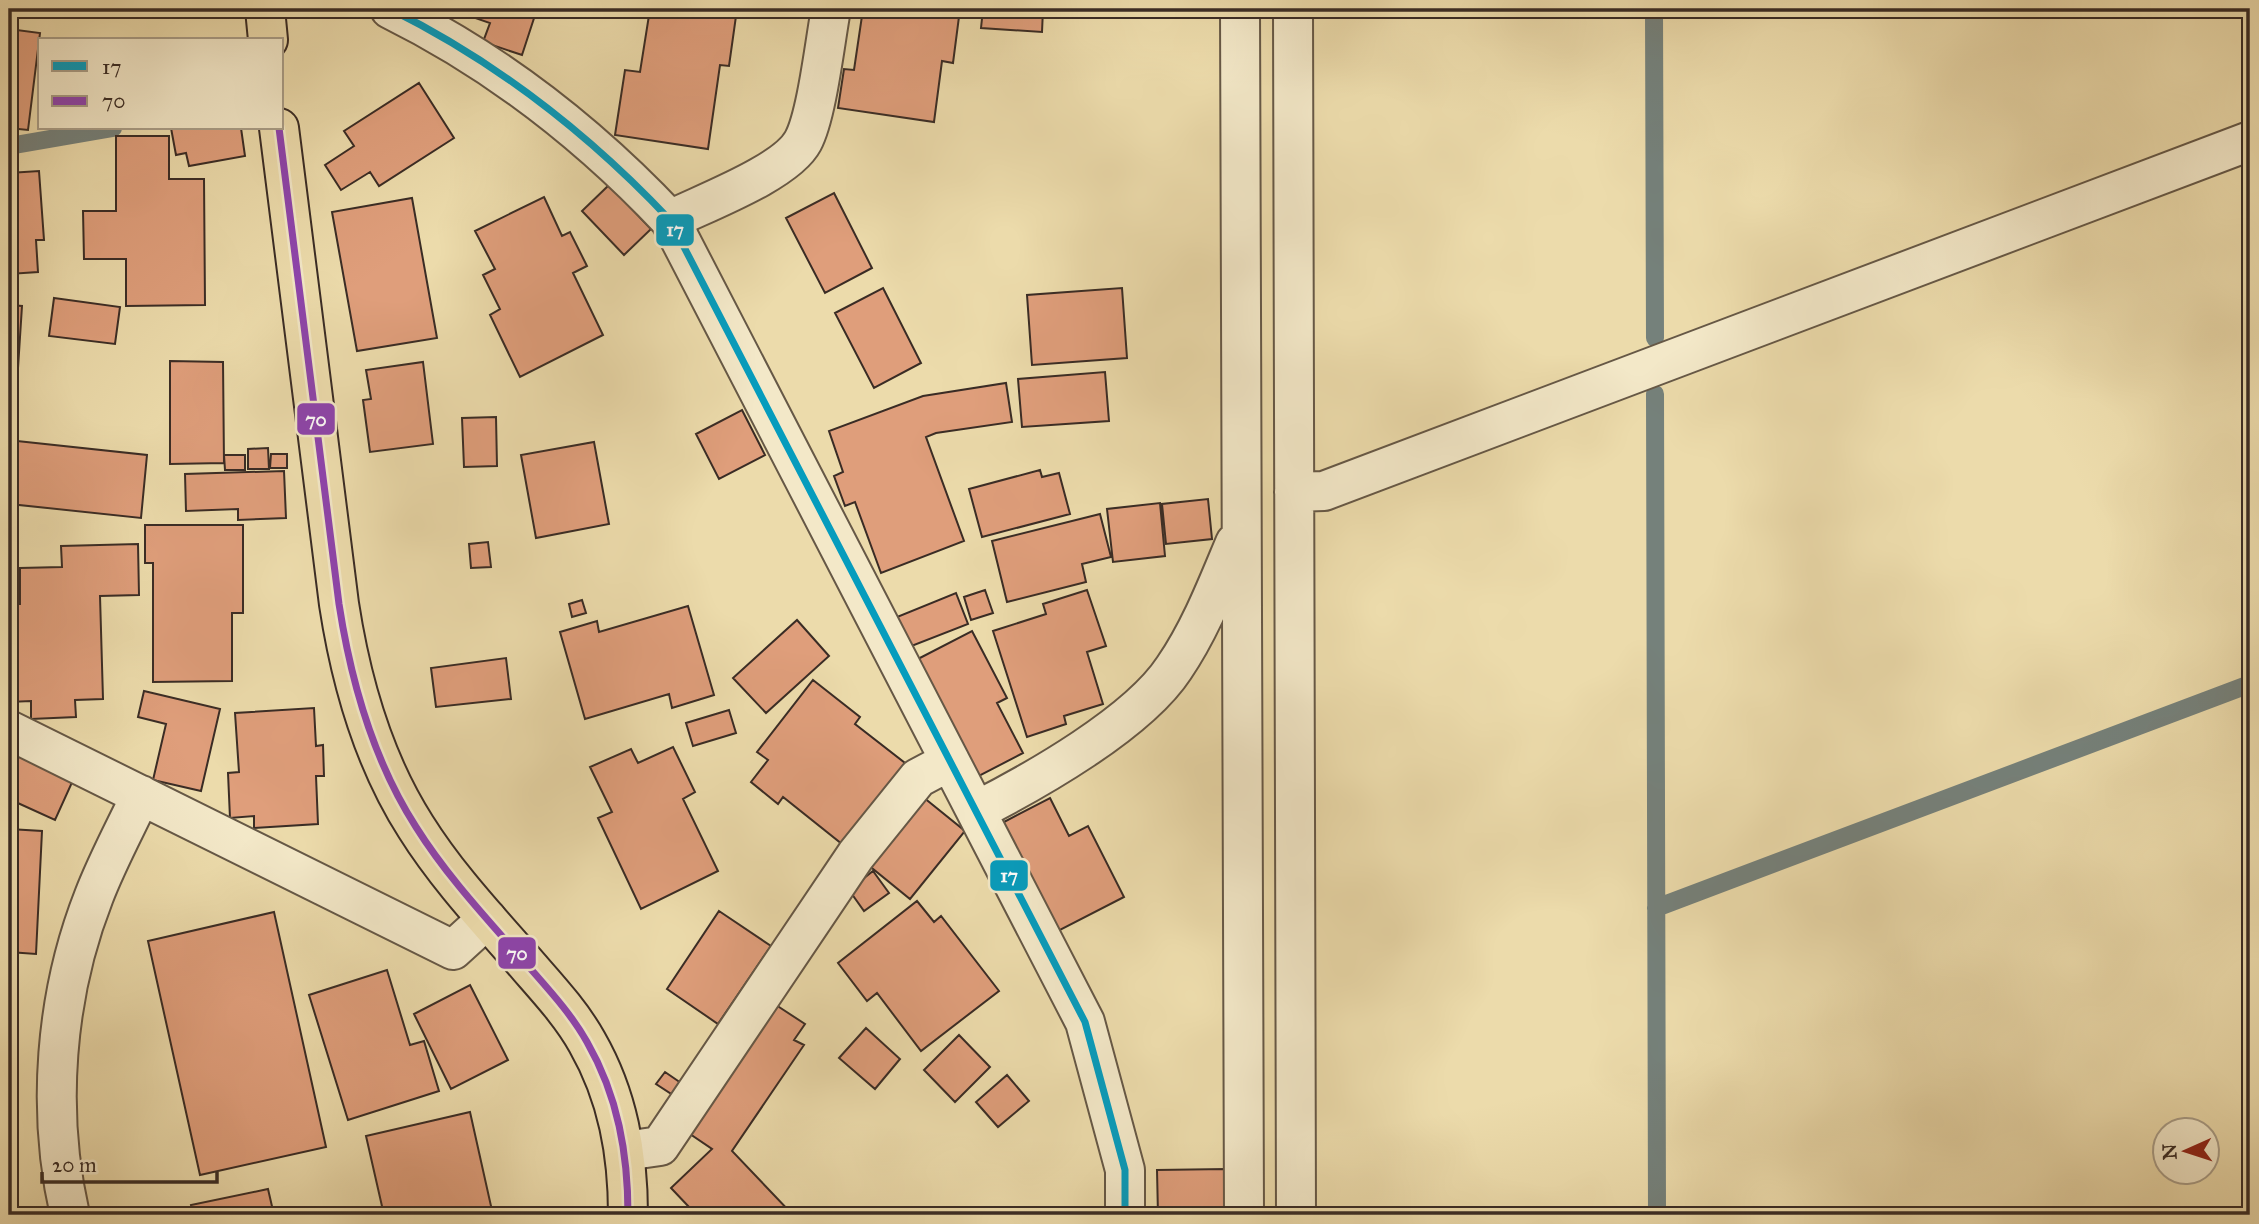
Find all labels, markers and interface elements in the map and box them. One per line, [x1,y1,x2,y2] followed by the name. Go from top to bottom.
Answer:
[38,38,284,130] legend
[102,54,122,80] text: 17
[102,88,125,114] text: 70
[655,213,695,247] line badge: 17
[666,218,684,241] text: 17
[296,402,336,436] line badge: 70
[305,408,327,431] text: 70
[989,859,1029,892] line badge: 17
[1000,864,1018,887] text: 17
[497,936,537,970] line badge: 70
[506,942,528,965] text: 70
[2150,1116,2220,1186] north arrow
[42,1140,217,1184] scale bar
[2158,1143,2181,1161] text: N
[52,1152,97,1178] text: 20 m

